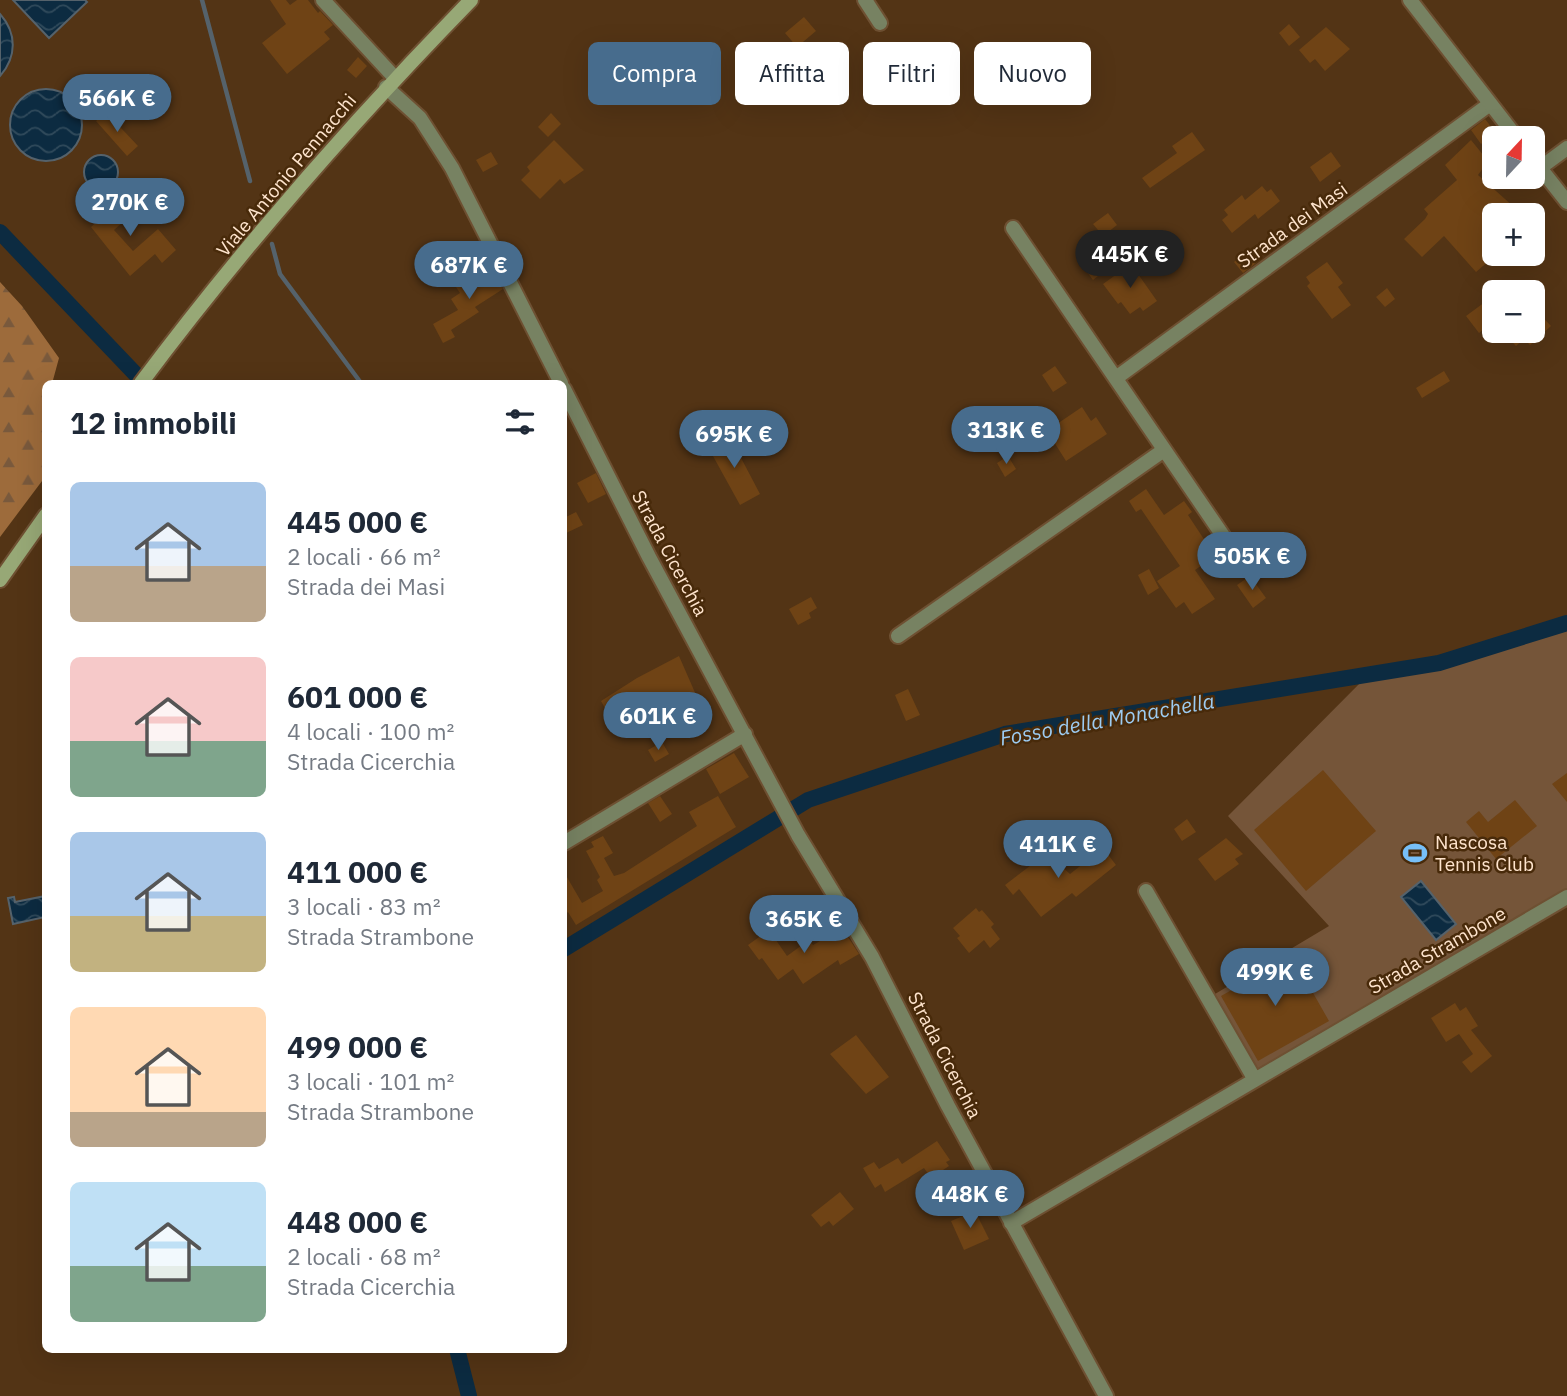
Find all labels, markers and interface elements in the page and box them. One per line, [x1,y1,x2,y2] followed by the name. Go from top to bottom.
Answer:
[588,42,721,105] chip: Compra
[735,42,849,105] chip: Affitta
[863,42,960,105] chip: Filtri
[974,42,1091,105] chip: Nuovo
[60,74,174,134] pin: 566K €
[78,82,156,112] text: 566K €
[211,89,361,261] street label: Viale Antonio Pennacchi
[1482,126,1545,189] north arrow
[1482,126,1545,343] map controls
[1232,177,1352,273] street label: Strada dei Masi
[73,178,187,238] pin: 270K €
[91,186,169,216] text: 270K €
[1482,203,1545,266] button: +
[1073,230,1187,290] pin: 445K €
[1091,238,1169,268] text: 445K €
[412,242,526,301] pin: 687K €
[430,249,508,279] text: 687K €
[1482,280,1545,343] button: −
[70,403,237,442] text: 12 immobili
[501,403,539,441] icon: filters
[949,406,1063,466] pin: 313K €
[677,410,791,470] pin: 695K €
[967,414,1045,444] text: 313K €
[695,418,773,448] text: 695K €
[627,486,713,620] street label: Strada Cicerchia
[287,502,428,541] text: 445 000 €
[126,510,210,594] icon: home
[1195,532,1309,592] pin: 505K €
[1213,540,1291,570] text: 505K €
[287,541,441,571] text: 2 locali · 66 m²
[287,571,445,601] text: Strada dei Masi
[287,677,428,716] text: 601 000 €
[126,685,210,769] icon: home
[997,686,1217,752] water label: Fosso della Monachella
[601,692,715,752] pin: 601K €
[619,700,697,730] text: 601K €
[287,716,454,746] text: 4 locali · 100 m²
[287,746,455,776] text: Strada Cicerchia
[1001,820,1115,880] pin: 411K €
[1019,828,1097,858] text: 411K €
[1435,830,1534,876] place label: Nascosa Tennis Club
[1401,839,1429,867] sports icon: Nascosa Tennis Club
[287,852,428,891] text: 411 000 €
[126,860,210,944] icon: home
[287,891,441,921] text: 3 locali · 83 m²
[747,895,861,955] pin: 365K €
[1364,901,1510,999] street label: Strada Strambone
[765,903,843,933] text: 365K €
[287,921,474,951] text: Strada Strambone
[1218,948,1332,1008] pin: 499K €
[1236,956,1314,986] text: 499K €
[903,988,987,1122] street label: Strada Cicerchia
[287,1027,428,1066] text: 499 000 €
[126,1035,210,1119] icon: home
[287,1066,454,1096] text: 3 locali · 101 m²
[287,1096,474,1126] text: Strada Strambone
[913,1170,1027,1230] pin: 448K €
[931,1178,1009,1208] text: 448K €
[287,1202,428,1241] text: 448 000 €
[126,1210,210,1294] icon: home
[287,1241,441,1271] text: 2 locali · 68 m²
[287,1271,455,1301] text: Strada Cicerchia

